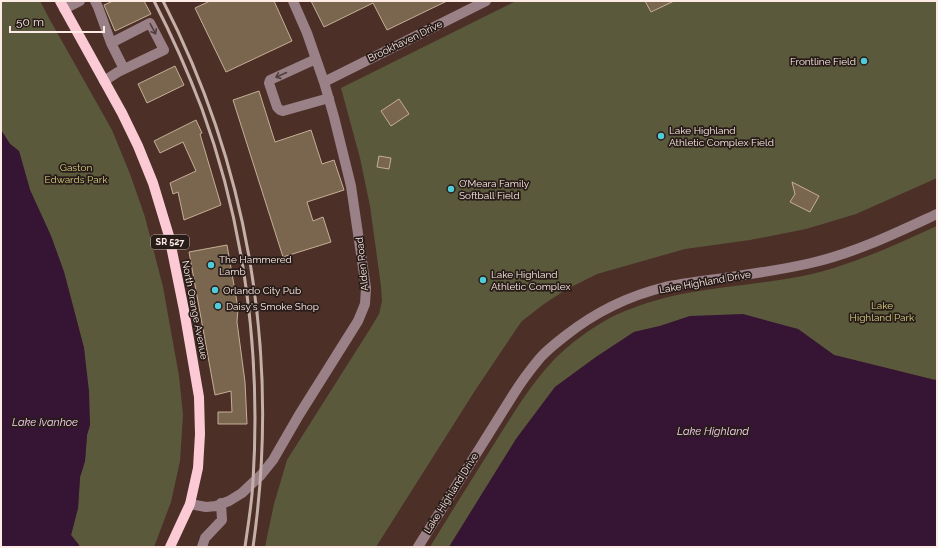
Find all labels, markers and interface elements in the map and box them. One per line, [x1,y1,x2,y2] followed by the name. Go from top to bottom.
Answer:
[10,8,104,34] scale bar
[16,15,44,29] text: 50 m
[366,18,444,64] street label: Brookhaven Drive
[150,23,157,35] one-way arrow
[790,56,856,67] place label: Frontline Field
[859,56,869,66] marker: Frontline Field
[275,72,287,79] one-way arrow
[669,125,774,148] place label: Lake Highland Athletic Complex Field
[656,131,666,141] marker: Lake Highland Athletic Complex Field
[44,162,108,185] park label: Gaston Edwards Park
[459,178,530,201] place label: O’Meara Family Softball Field
[446,184,456,194] marker: O’Meara Family Softball Field
[151,235,189,249] road number: SR 527
[354,237,370,291] street label: Alden Road
[219,254,292,277] place label: The Hammered Lamb
[180,260,210,360] street label: North Orange Avenue
[206,260,216,270] marker: The Hammered Lamb
[658,268,752,295] street label: Lake Highland Drive
[491,269,570,292] place label: Lake Highland Athletic Complex
[478,275,488,285] marker: Lake Highland Athletic Complex
[210,285,220,295] marker: Orlando City Pub
[223,285,301,296] place label: Orlando City Pub
[850,300,915,323] park label: Lake Highland Park
[213,301,223,311] marker: Daisy's Smoke Shop
[226,301,319,312] place label: Daisy's Smoke Shop
[12,416,78,429] water label: Lake Ivanhoe
[677,425,749,438] water label: Lake Highland
[422,451,480,535] street label: Lake Highland Drive

